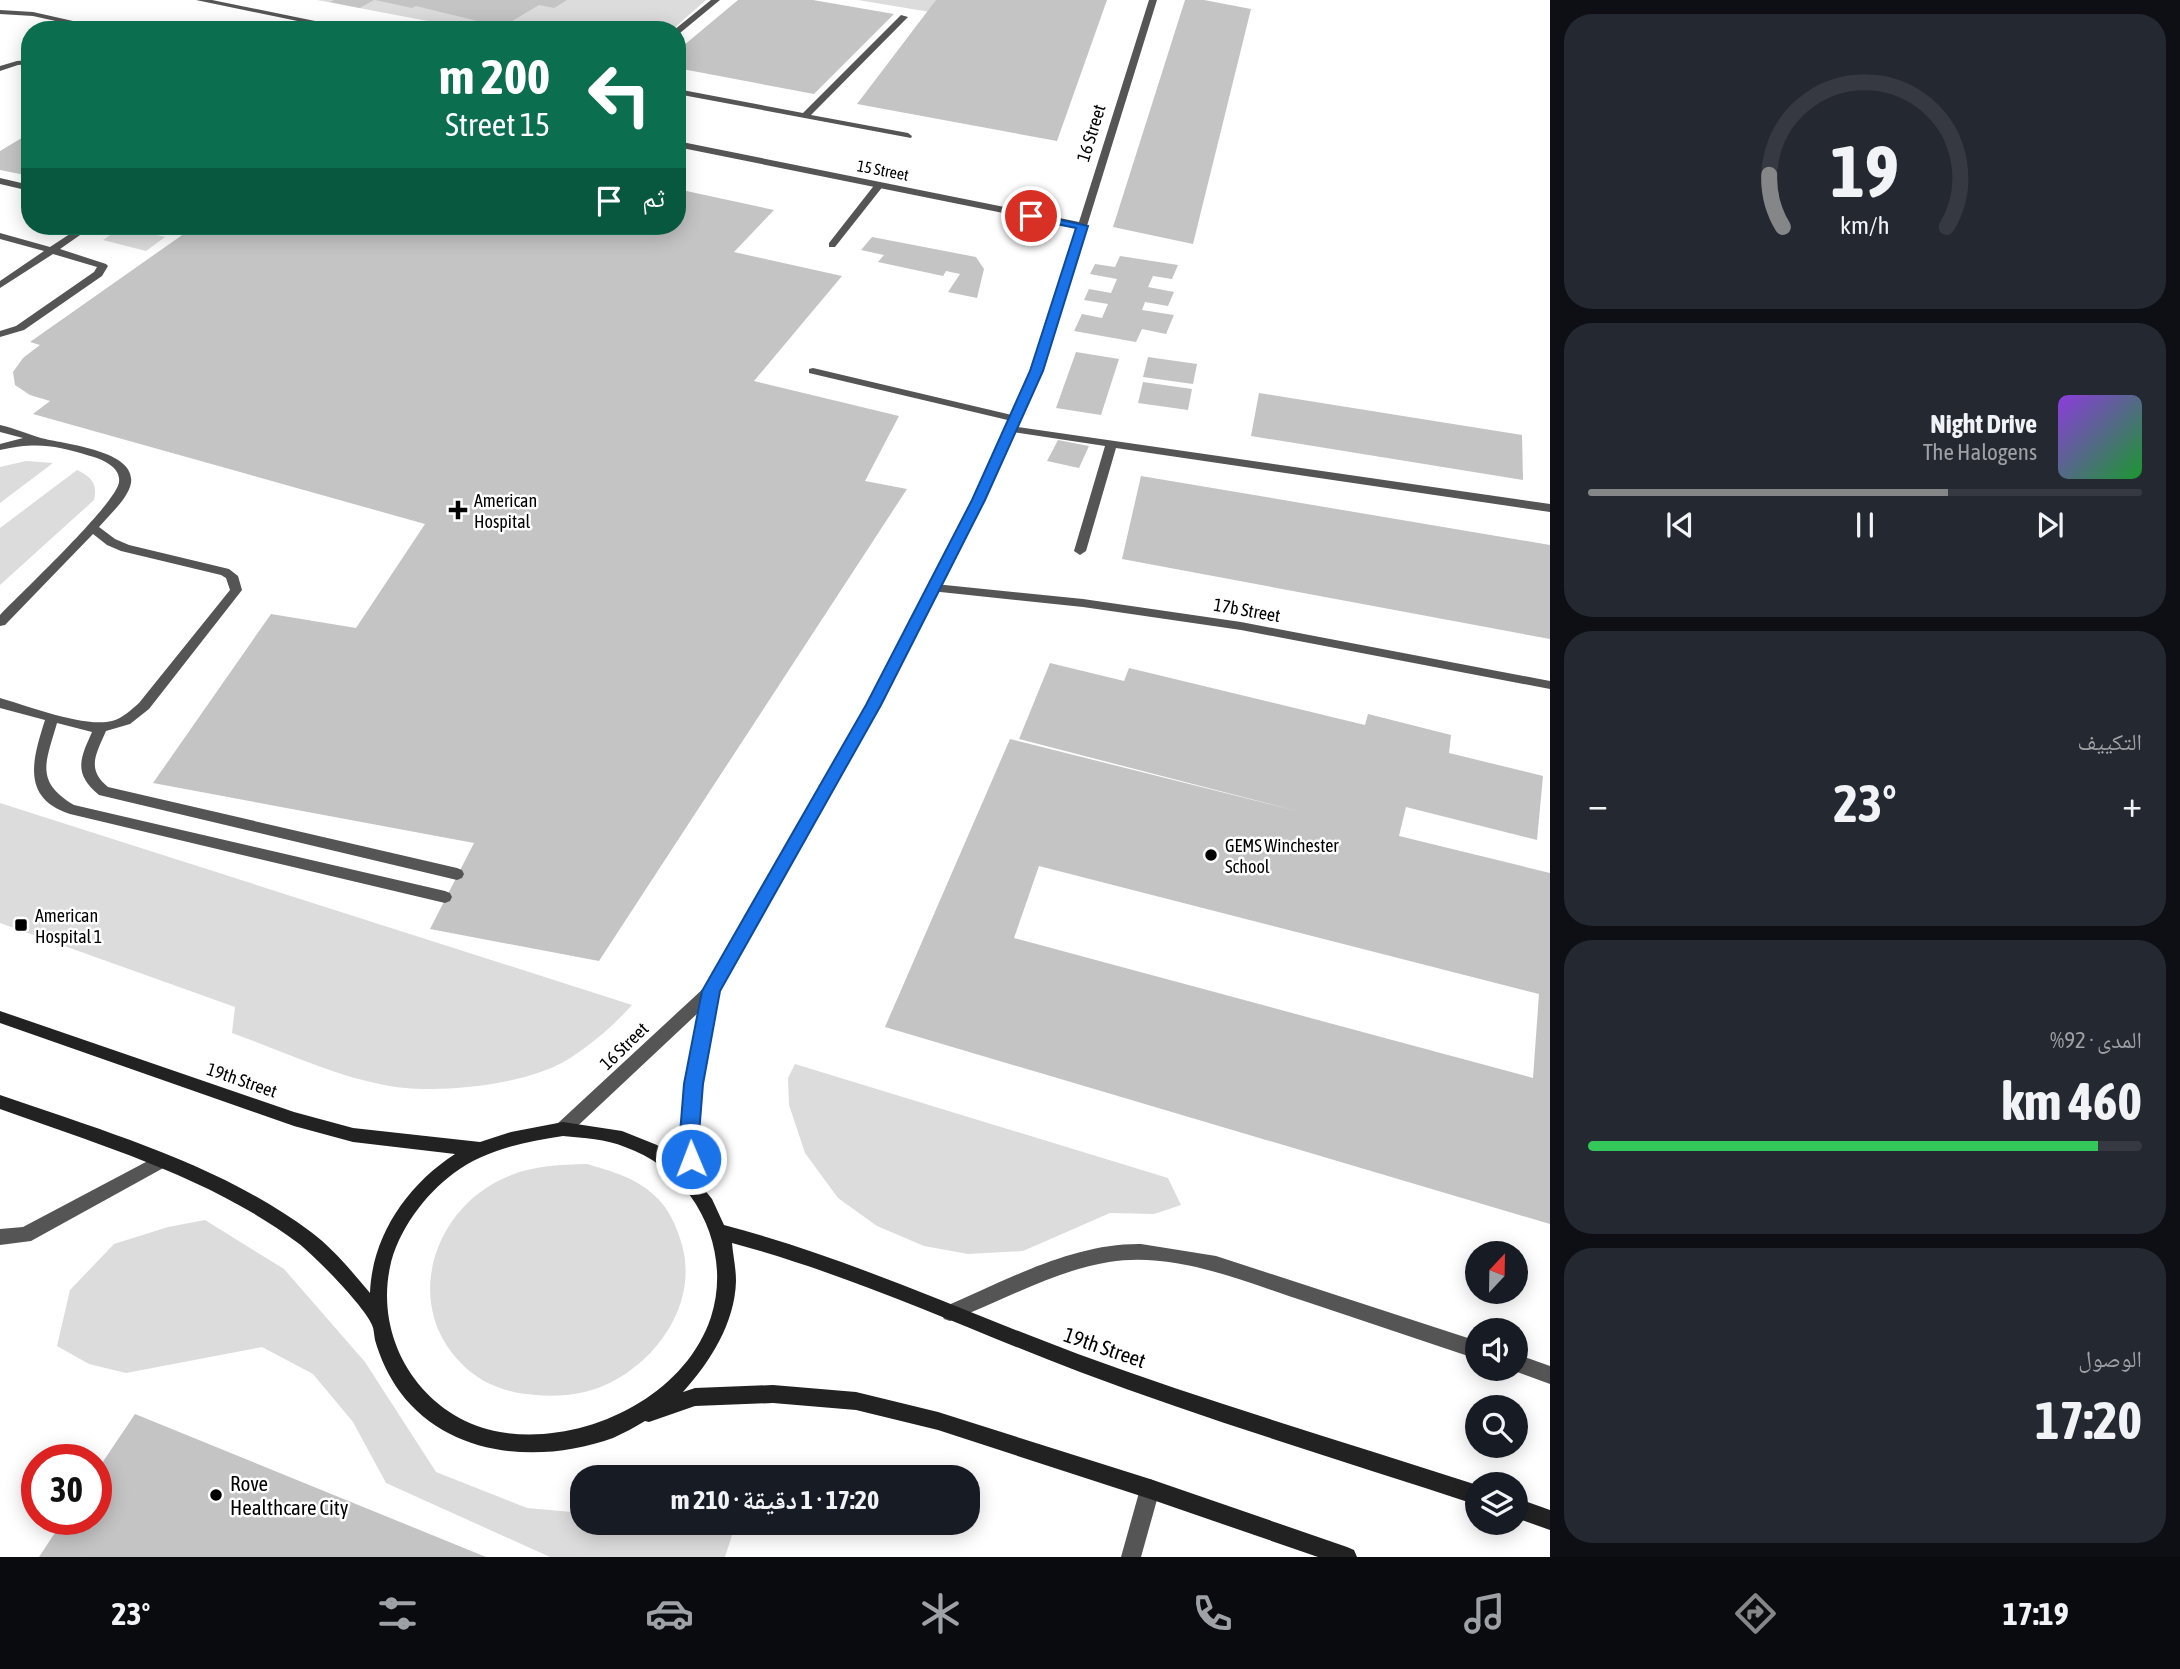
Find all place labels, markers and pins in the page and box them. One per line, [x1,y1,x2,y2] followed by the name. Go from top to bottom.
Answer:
[1001,186,1061,246] pin
[474,490,537,532] place label: American Hospital
[448,500,468,520] marker: American Hospital
[1225,835,1339,877] place label: GEMS Winchester School
[1203,847,1219,863] marker: GEMS Winchester School
[35,905,102,947] place label: American Hospital 1
[13,917,29,933] marker: American Hospital 1
[230,1471,349,1519] place label: Rove Healthcare City
[208,1487,224,1503] marker: Rove Healthcare City

